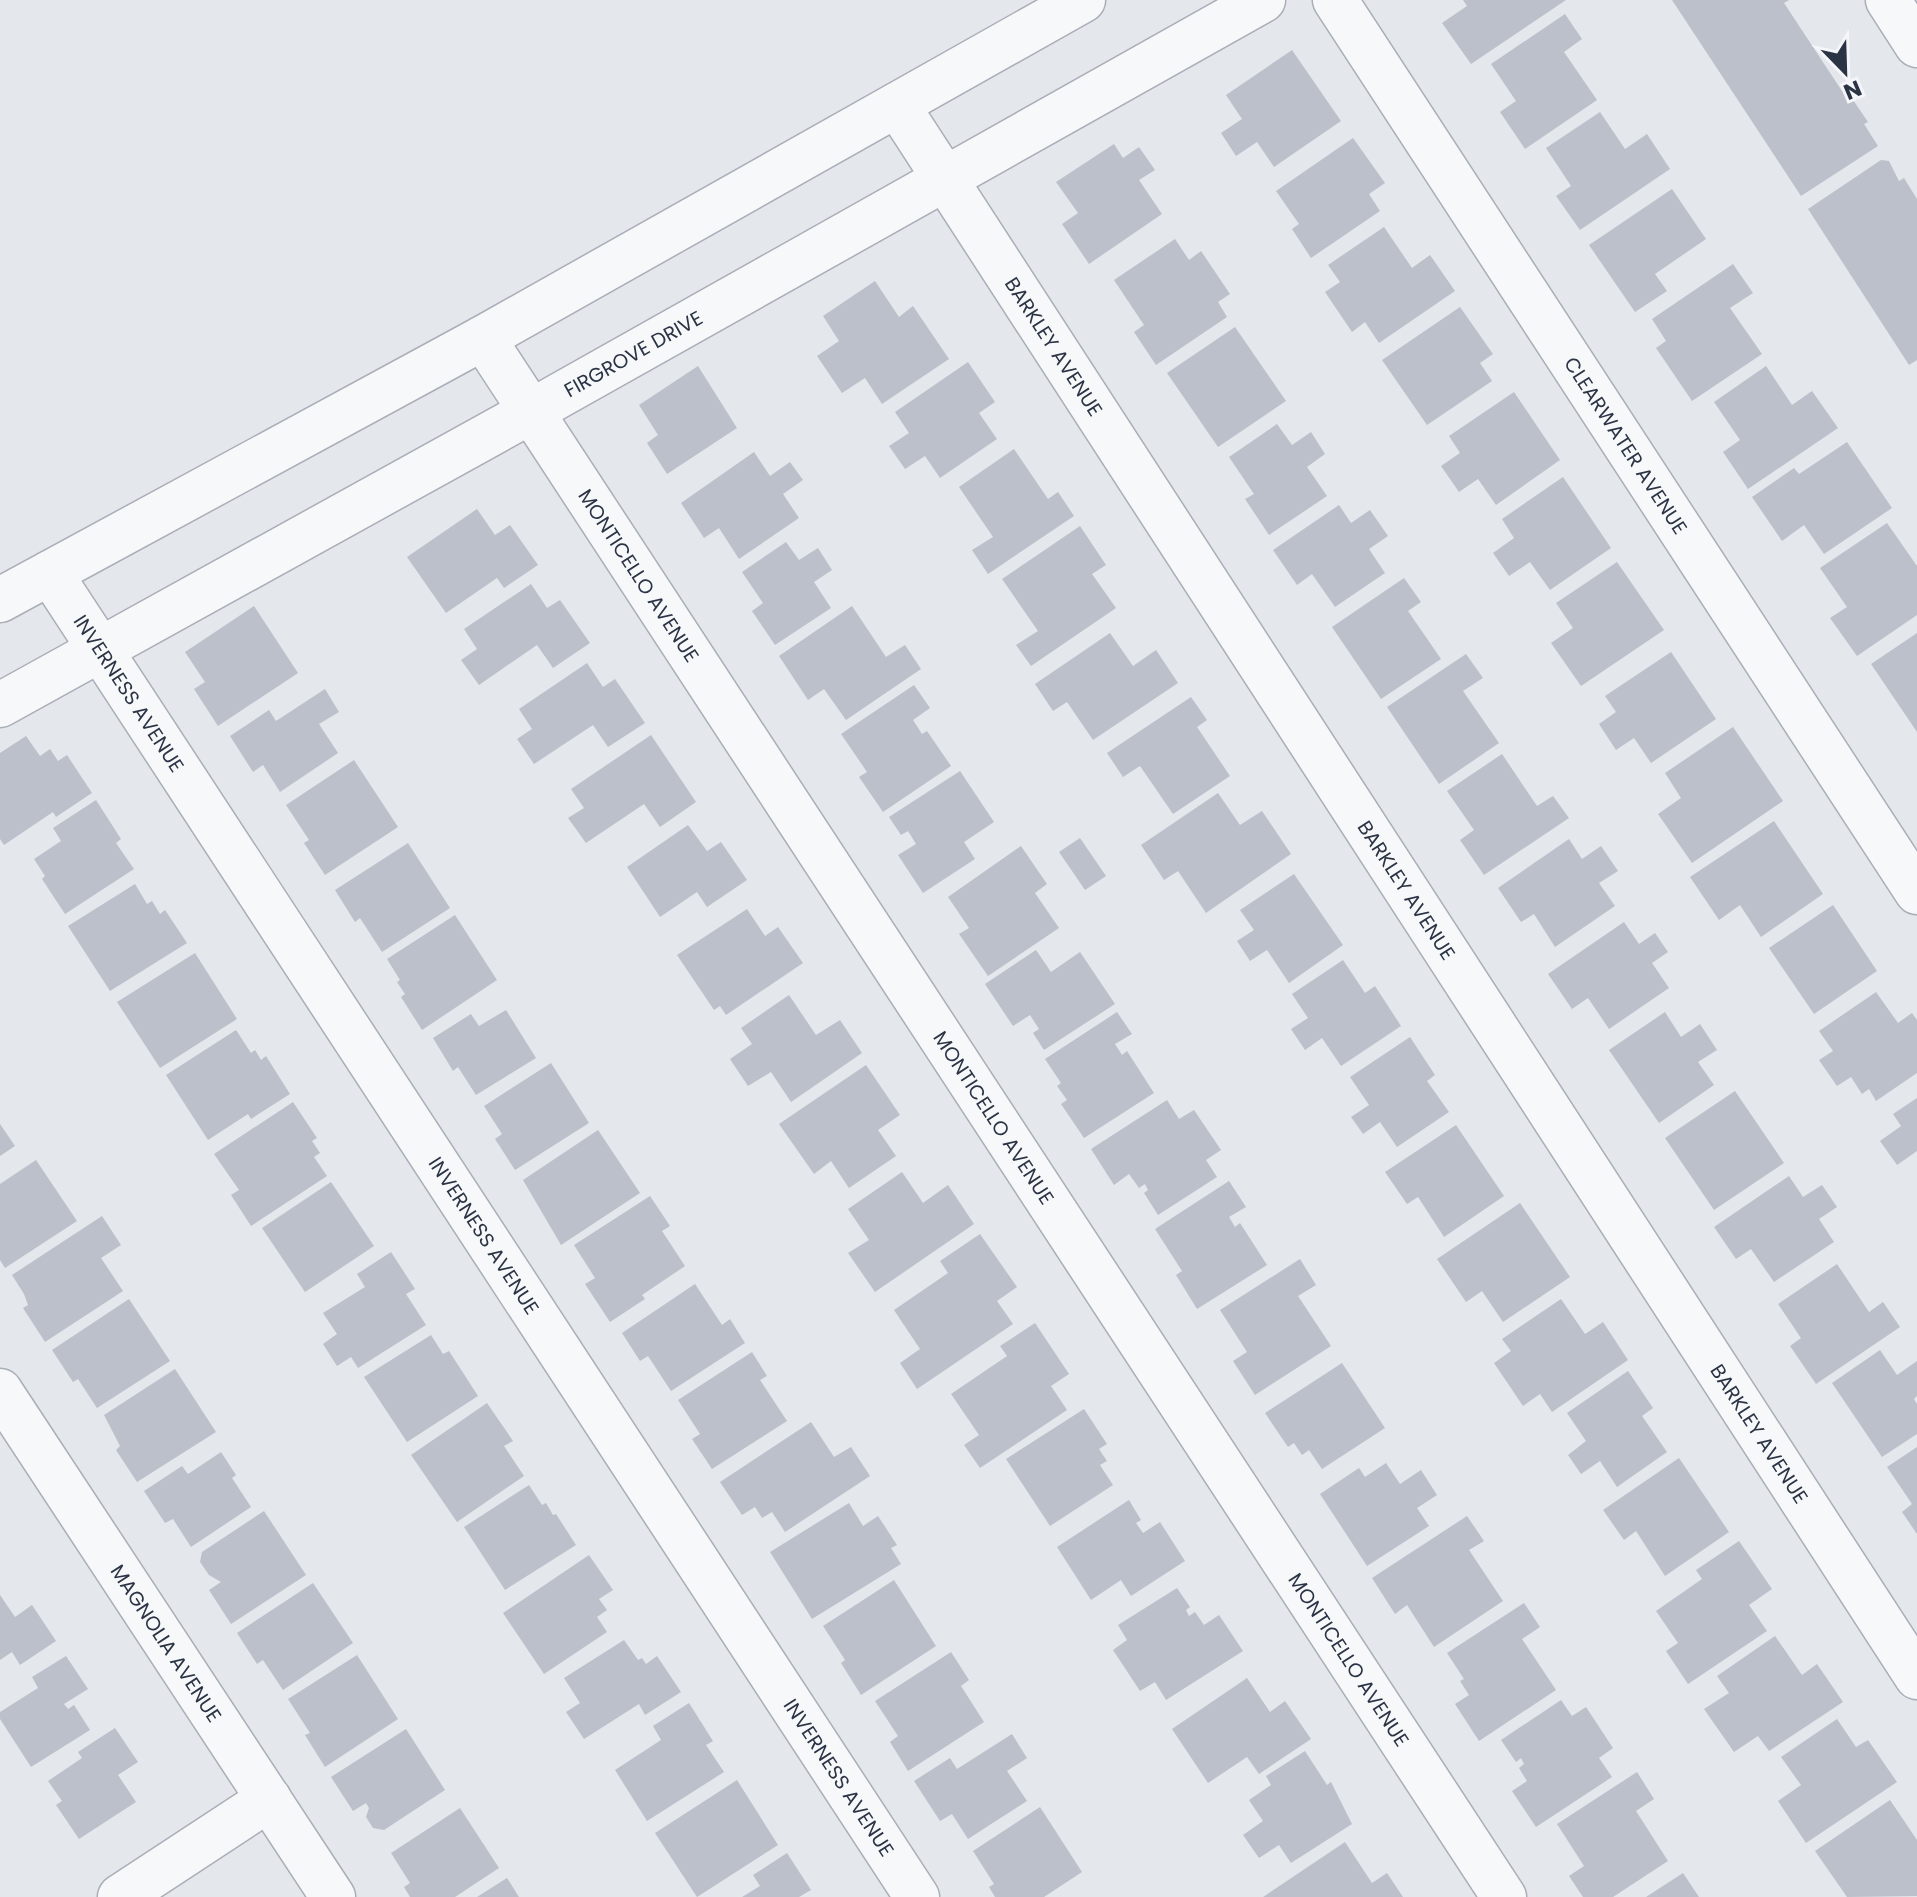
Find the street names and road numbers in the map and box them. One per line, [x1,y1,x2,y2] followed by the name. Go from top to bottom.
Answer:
[998,271,1109,422] street label: BARKLEY AVENUE
[559,304,708,404] street label: FIRGROVE DRIVE
[1557,351,1694,540] street label: CLEARWATER AVENUE
[572,483,706,668] street label: MONTICELLO AVENUE
[67,609,191,778] street label: INVERNESS AVENUE
[1351,815,1462,965] street label: BARKLEY AVENUE
[927,1026,1061,1210] street label: MONTICELLO AVENUE
[422,1151,546,1320] street label: INVERNESS AVENUE
[1704,1359,1815,1509] street label: BARKLEY AVENUE
[104,1559,228,1728] street label: MAGNOLIA AVENUE
[1282,1568,1416,1752] street label: MONTICELLO AVENUE
[777,1693,901,1862] street label: INVERNESS AVENUE

